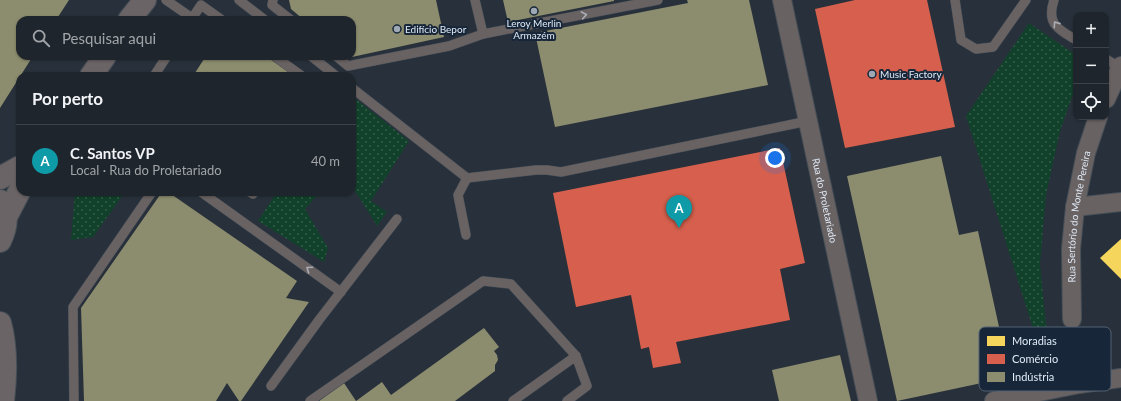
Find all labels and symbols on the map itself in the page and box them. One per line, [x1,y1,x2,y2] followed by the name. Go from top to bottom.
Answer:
[529,6,539,16] marker: Leroy Merlin Armazém
[580,11,587,19] one-way arrow
[507,17,561,41] place label: Leroy Merlin Armazém
[1054,22,1061,29] one-way arrow
[405,23,467,35] place label: Edifício Bepor
[392,24,402,34] marker: Edifício Bepor
[880,68,942,80] place label: Music Factory
[867,69,877,79] marker: Music Factory
[765,148,785,168] your location
[1065,149,1092,283] street label: Rua Sertório do Monte Pereira
[810,157,840,244] street label: Rua do Proletariado
[666,195,692,228] pin: A
[307,267,314,274] one-way arrow
[979,327,1111,391] legend
[1012,334,1057,347] text: Moradias
[1012,352,1058,365] text: Comércio
[1012,370,1054,383] text: Indústria

